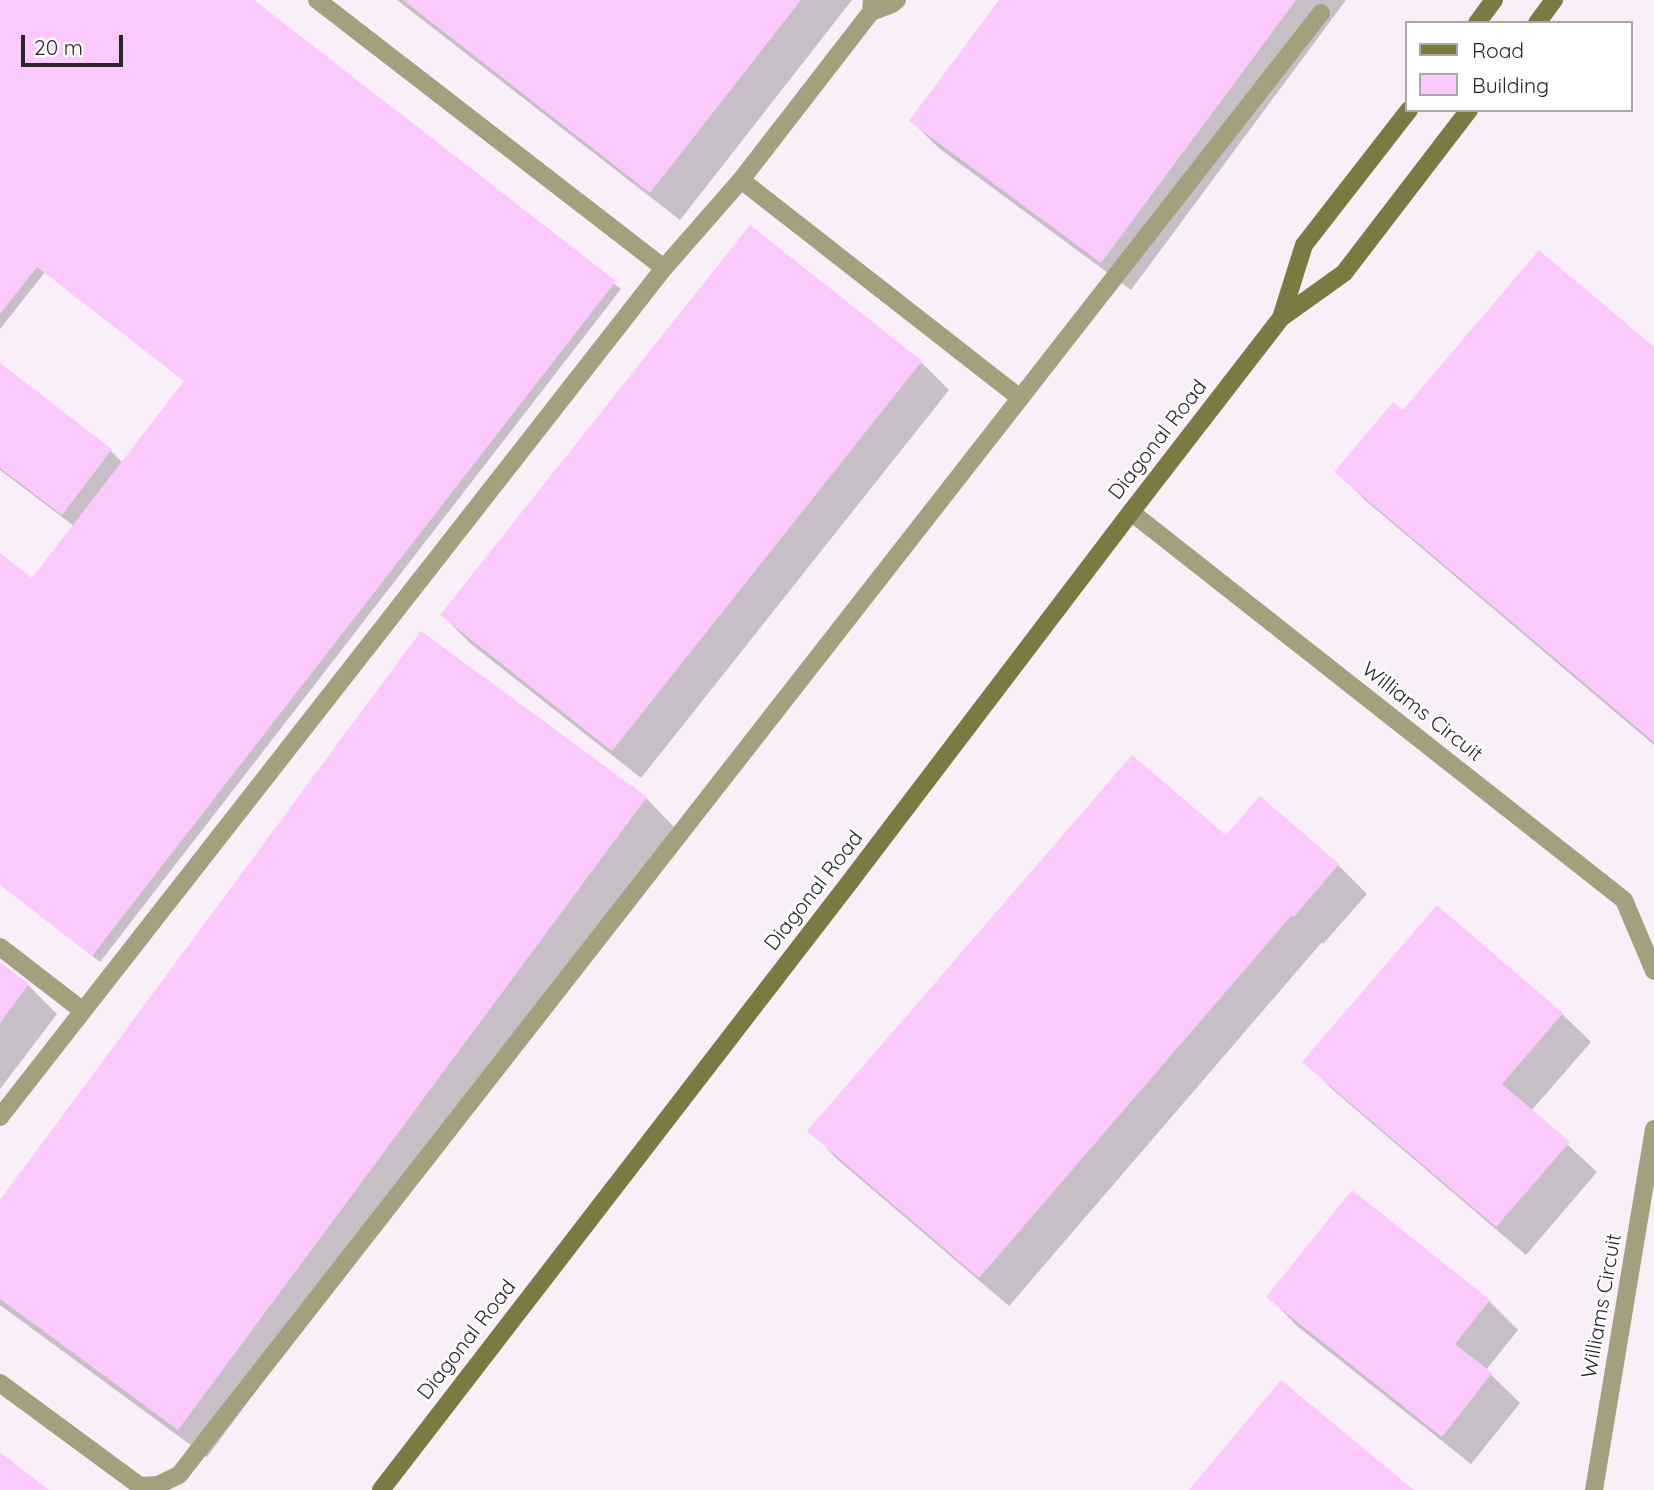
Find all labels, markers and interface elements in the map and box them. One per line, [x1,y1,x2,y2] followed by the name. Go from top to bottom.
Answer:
[24,21,126,65] scale bar
[1406,21,1633,112] legend
[34,34,83,60] text: 20 m
[1472,37,1524,63] text: Road
[1472,72,1549,98] text: Building
[1103,375,1213,505] street label: Diagonal Road
[1356,657,1488,767] street label: Williams Circuit
[759,826,869,956] street label: Diagonal Road
[1577,1232,1627,1380] street label: Williams Circuit
[412,1275,522,1405] street label: Diagonal Road

